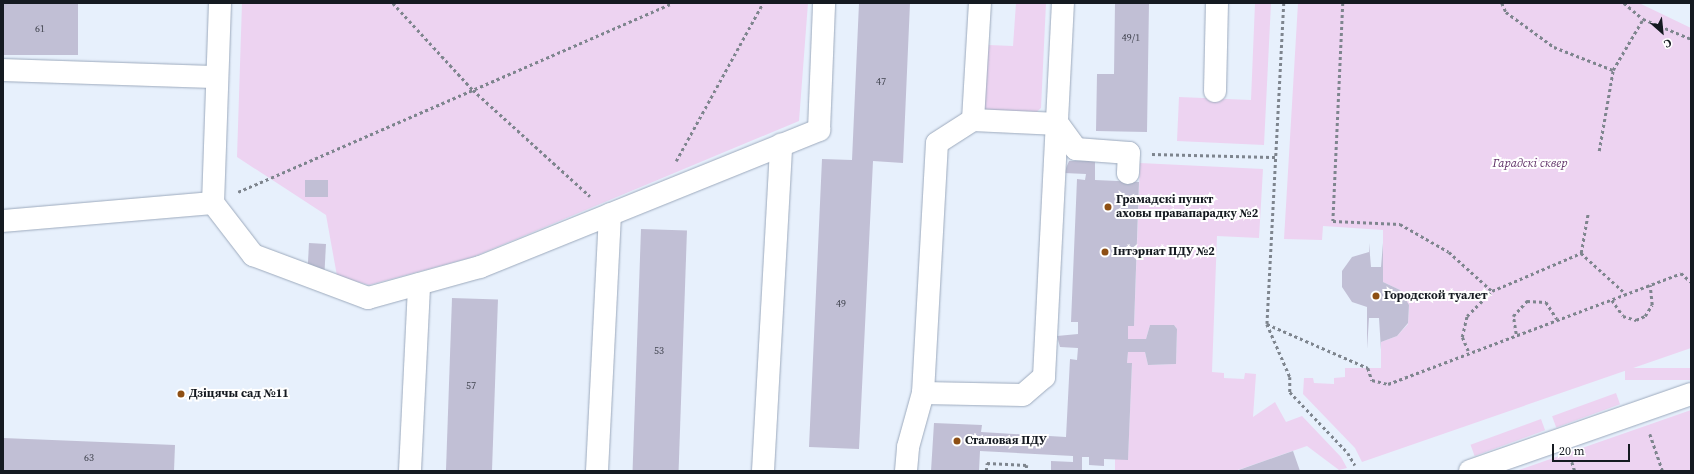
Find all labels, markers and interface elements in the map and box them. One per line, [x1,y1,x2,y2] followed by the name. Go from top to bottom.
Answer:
[1642,12,1682,52] north arrow
[35,23,45,35] house number: 61
[1122,32,1140,44] house number: 49/1
[1661,35,1674,51] text: С
[876,76,886,88] house number: 47
[1493,157,1567,171] park label: Гарадскі сквер
[1116,193,1258,221] place label: Грамадскі пункт аховы правапарадку №2
[1103,202,1113,212] marker: Грамадскі пункт аховы правапарадку №2
[1113,245,1215,259] place label: Інтэрнат ПДУ №2
[1100,247,1110,257] marker: Інтэрнат ПДУ №2
[1384,289,1488,303] place label: Городской туалет
[1371,291,1381,301] marker: Городской туалет
[836,298,846,310] house number: 49
[654,345,664,357] house number: 53
[466,380,476,392] house number: 57
[189,387,289,401] place label: Дзіцячы сад №11
[176,389,186,399] marker: Дзіцячы сад №11
[965,434,1047,448] place label: Сталовая ПДУ
[952,436,962,446] marker: Сталовая ПДУ
[1554,436,1632,462] scale bar
[1559,443,1585,459] text: 20 m
[84,452,94,464] house number: 63

